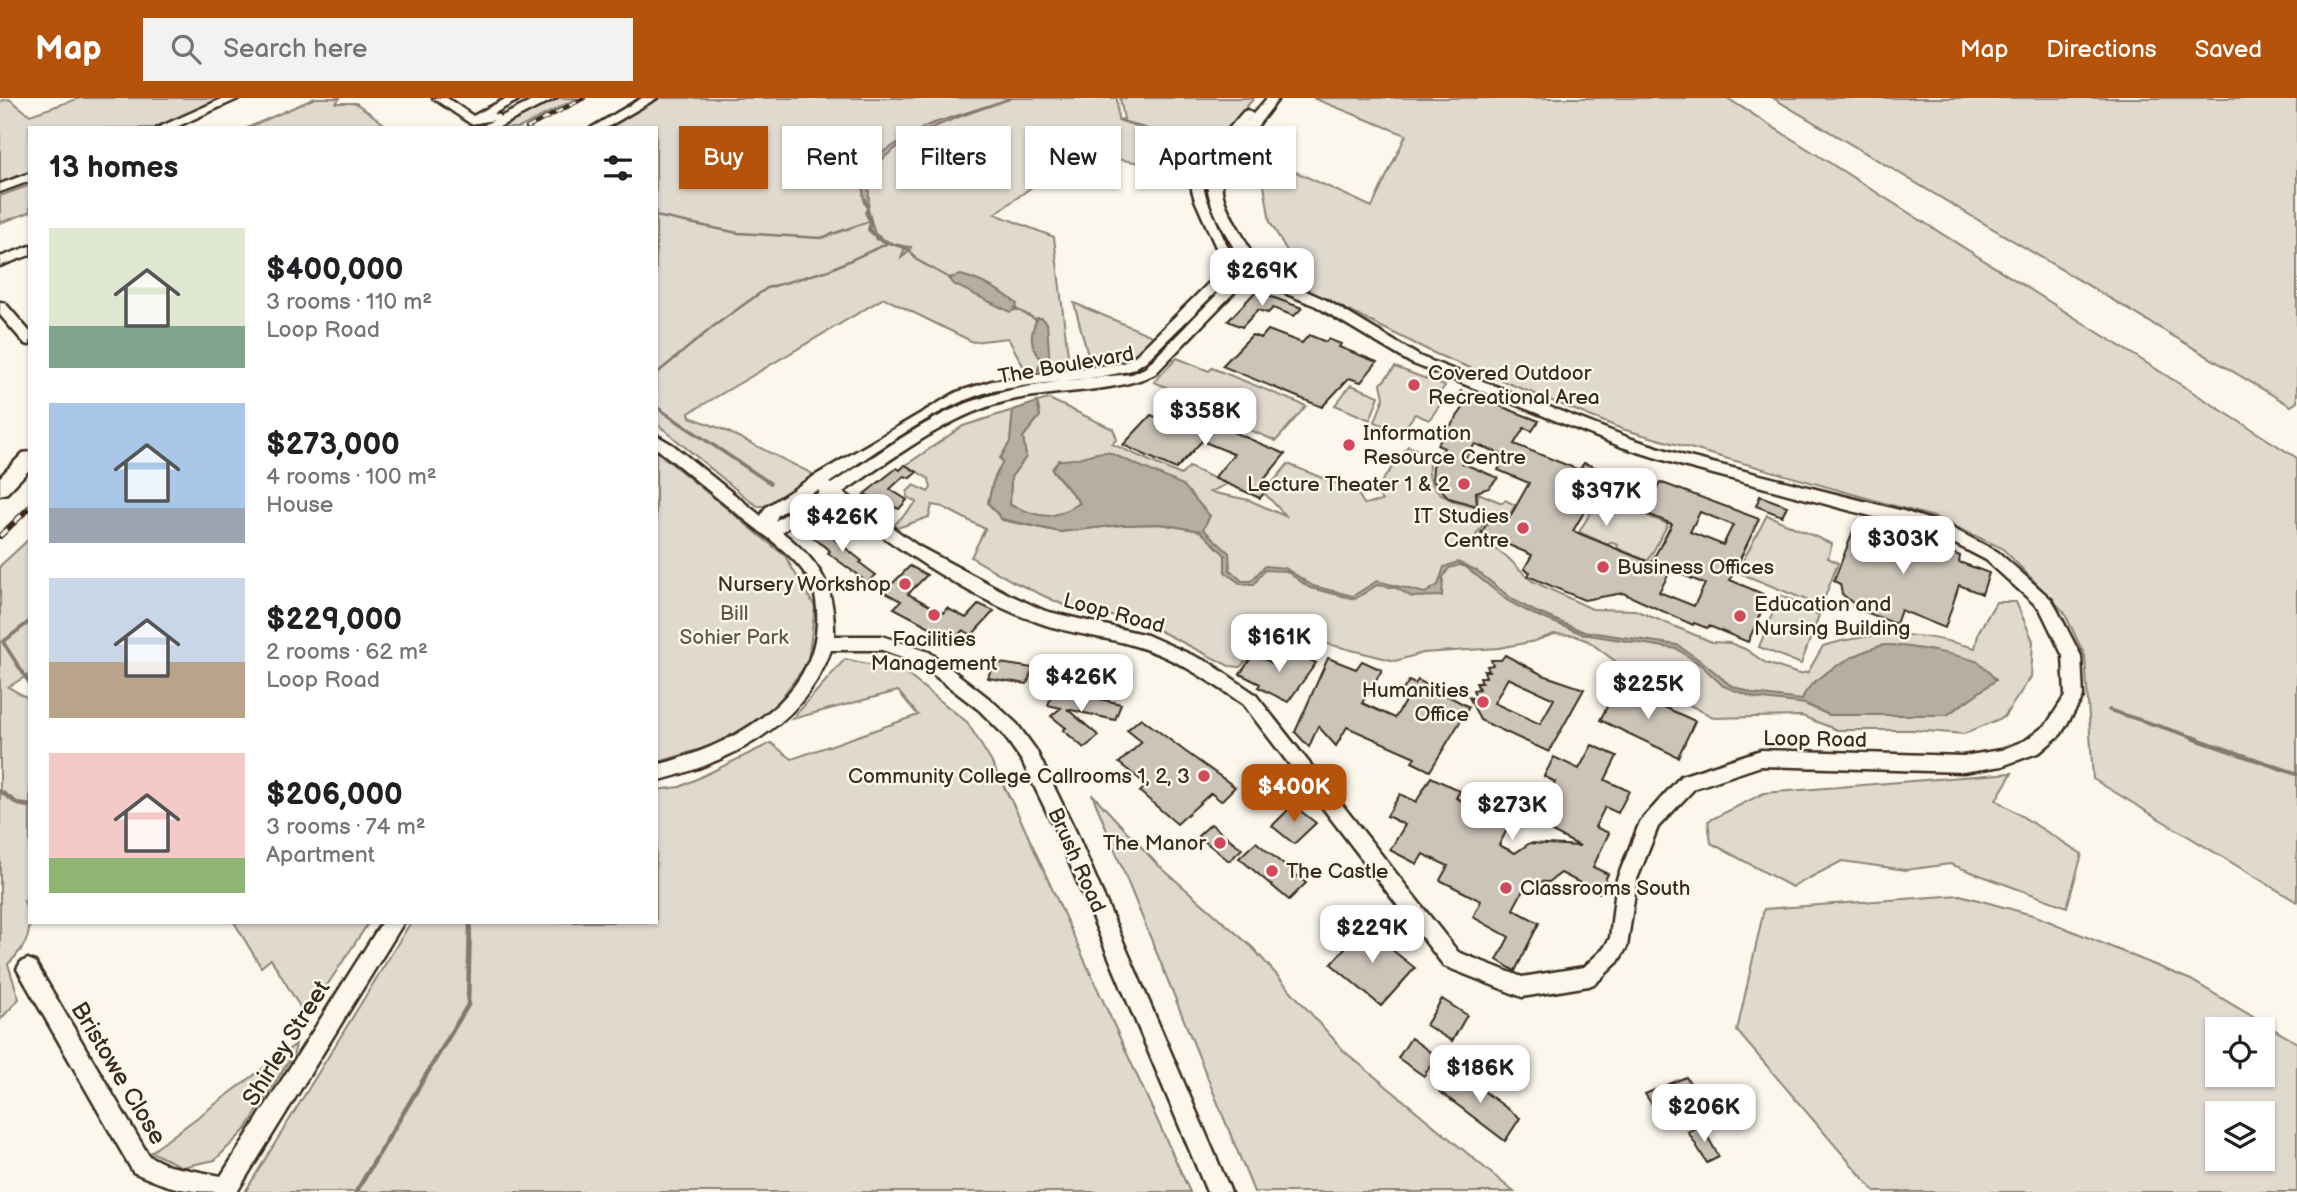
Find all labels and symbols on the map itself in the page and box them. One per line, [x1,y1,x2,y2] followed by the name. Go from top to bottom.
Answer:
[1213,248,1311,308] pin: $269K
[996,341,1136,390] street label: The Boulevard
[1428,361,1600,410] place label: Covered Outdoor Recreational Area
[1406,377,1422,393] marker: Covered Outdoor Recreational Area
[1156,388,1254,448] pin: $358K
[1363,421,1526,470] place label: Information Resource Centre
[1341,437,1357,453] marker: Information Resource Centre
[1557,468,1655,528] pin: $397K
[1247,472,1451,497] place label: Lecture Theater 1 & 2
[1456,476,1472,492] marker: Lecture Theater 1 & 2
[793,494,891,554] pin: $426K
[1414,504,1509,553] place label: IT Studies Centre
[1854,517,1952,576] pin: $303K
[1515,520,1531,536] marker: IT Studies Centre
[1617,555,1774,580] place label: Business Offices
[1595,559,1611,575] marker: Business Offices
[718,572,891,597] place label: Nursery Workshop
[897,576,913,592] marker: Nursery Workshop
[1060,588,1167,639] street label: Loop Road
[1754,592,1910,641] place label: Education and Nursing Building
[680,601,789,650] park label: Bill Sohier Park
[926,607,942,623] marker: Facilities Management
[1732,608,1748,624] marker: Education and Nursing Building
[1230,614,1328,674] pin: $161K
[871,627,998,676] place label: Facilities Management
[1032,654,1130,714] pin: $426K
[1599,662,1697,721] pin: $225K
[1362,678,1469,727] place label: Humanities Office
[1475,694,1491,710] marker: Humanities Office
[1763,726,1867,753] street label: Loop Road
[848,764,1190,789] place label: Community College Callrooms 1, 2, 3
[1245,764,1343,824] pin: $400K
[1196,768,1212,784] marker: Community College Callrooms 1, 2, 3
[1463,782,1561,842] pin: $273K
[1042,804,1111,917] street label: Brush Road
[1103,831,1206,856] place label: The Manor
[1212,835,1228,851] marker: The Manor
[1286,859,1388,884] place label: The Castle
[1264,863,1280,879] marker: The Castle
[1520,876,1690,901] place label: Classrooms South
[1498,880,1514,896] marker: Classrooms South
[1323,906,1421,965] pin: $229K
[236,975,337,1111] street label: Shirley Street
[65,997,173,1150] street label: Bristowe Close
[1431,1046,1529,1105] pin: $186K
[1655,1084,1753,1144] pin: $206K

